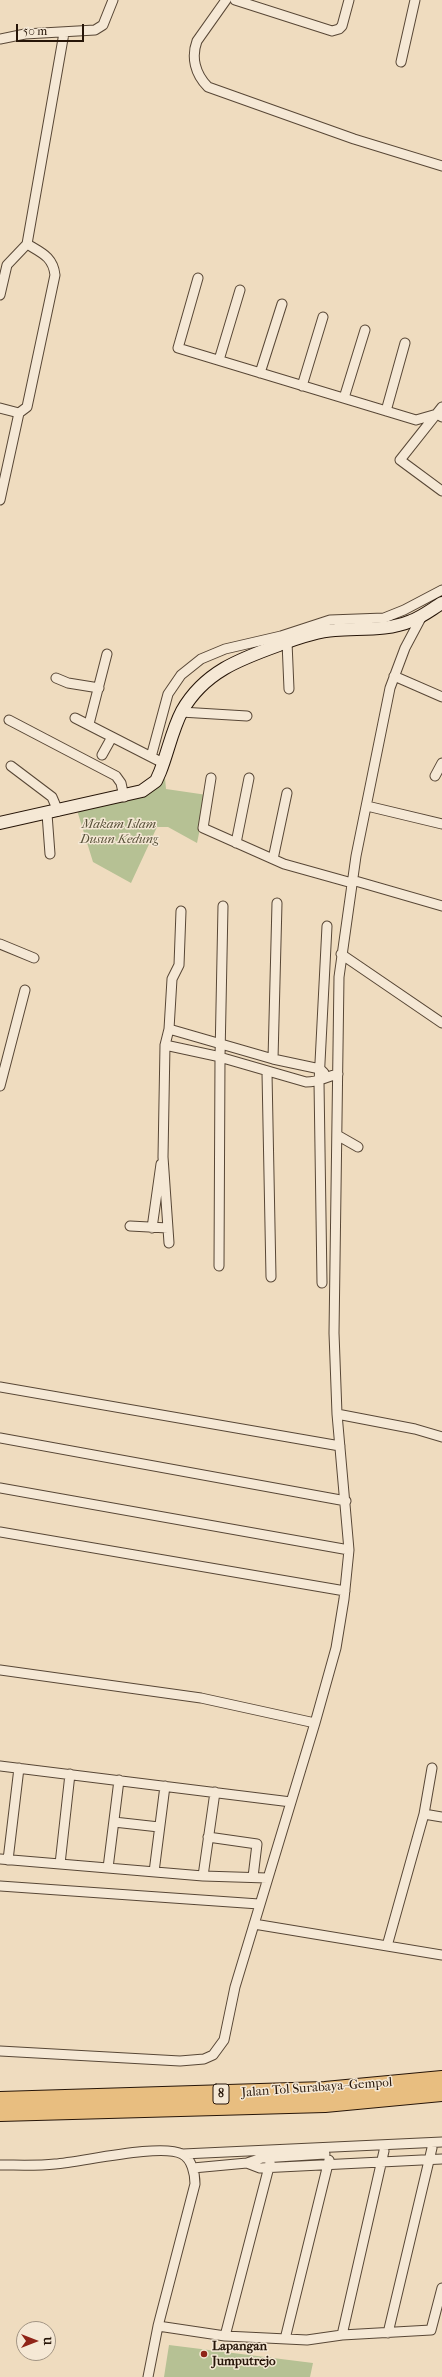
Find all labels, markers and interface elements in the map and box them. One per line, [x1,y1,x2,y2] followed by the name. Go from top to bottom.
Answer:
[18,16,86,42] scale bar
[23,24,47,38] text: 50 m
[80,817,158,848] park label: Makam Islam Dusun Kedung
[241,2075,393,2101] street label: Jalan Tol Surabaya–Gempol
[213,2084,229,2104] road number: 8
[16,2321,56,2361] north arrow
[41,2337,54,2345] text: U
[212,2339,276,2370] place label: Lapangan Jumputrejo
[199,2349,209,2359] marker: Lapangan Jumputrejo

